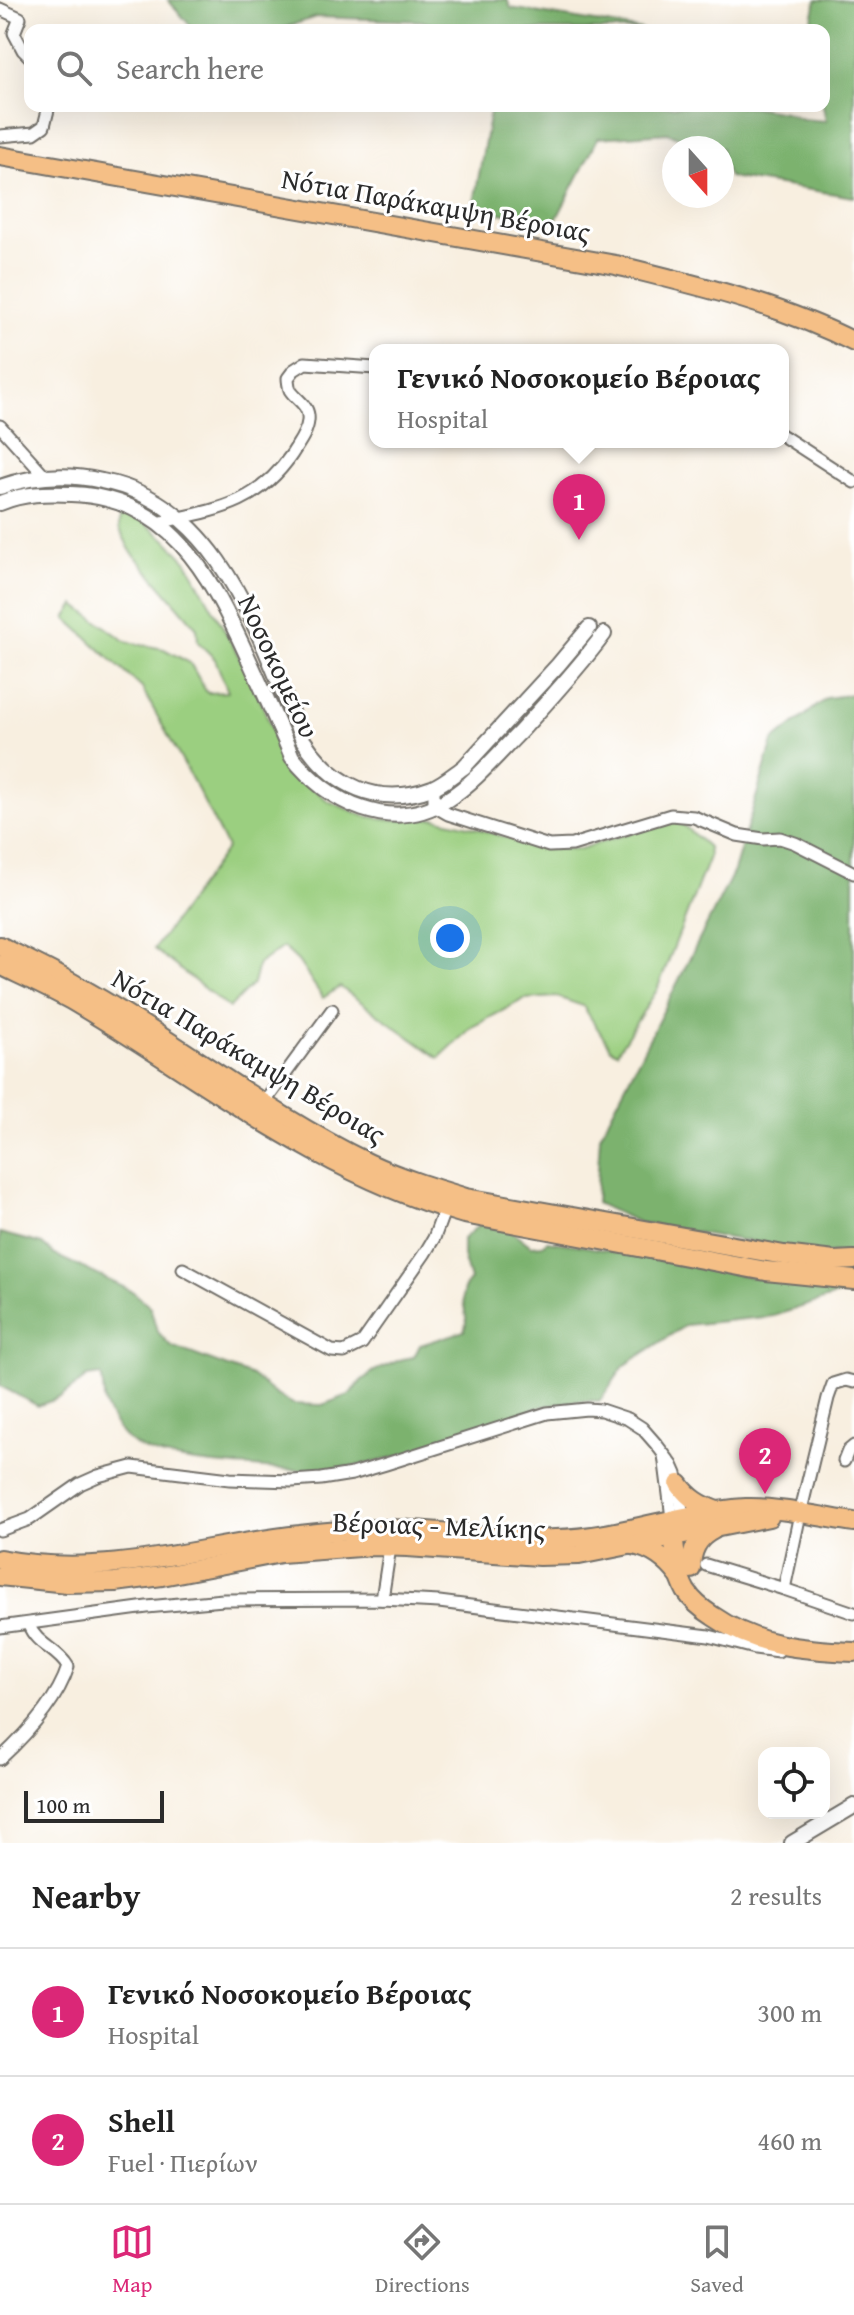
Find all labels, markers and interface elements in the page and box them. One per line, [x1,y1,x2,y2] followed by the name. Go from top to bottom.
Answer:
[24,24,830,112] search box
[52,46,96,90] icon: search
[116,46,264,90] text: Search here
[662,136,734,208] north arrow
[278,157,594,252] street label: Νότια Παράκαμψη Βέροιας
[369,344,789,448] popup
[397,355,761,399] text: Γενικό Νοσοκομείο Βέροιας
[397,399,488,438] text: Hospital
[553,474,605,540] pin: 1
[228,587,331,744] street label: Νοσοκομείου
[430,918,470,958] your location
[105,957,394,1154] street label: Νότια Παράκαμψη Βέροιας
[739,1428,791,1494] pin: 2
[332,1500,546,1549] street label: Βέροιας - Μελίκης
[758,1747,830,1819] map controls
[758,1747,830,1819] button: locate
[24,1787,164,1823] scale bar
[36,1789,91,1821] text: 100 m
[32,1871,141,1920] text: Nearby
[730,1876,822,1915] text: 2 results
[108,1971,472,2015] text: Γενικό Νοσοκομείο Βέροιας
[51,1993,65,2032] text: 1
[757,1993,822,2032] text: 300 m
[108,2015,199,2054] text: Hospital
[108,2099,175,2143] text: Shell
[51,2121,65,2160] text: 2
[757,2121,822,2160] text: 460 m
[108,2143,258,2182] text: Fuel · Πιερίων
[110,2220,154,2300] tab: Map
[375,2220,470,2300] tab: Directions
[690,2220,744,2300] tab: Saved

